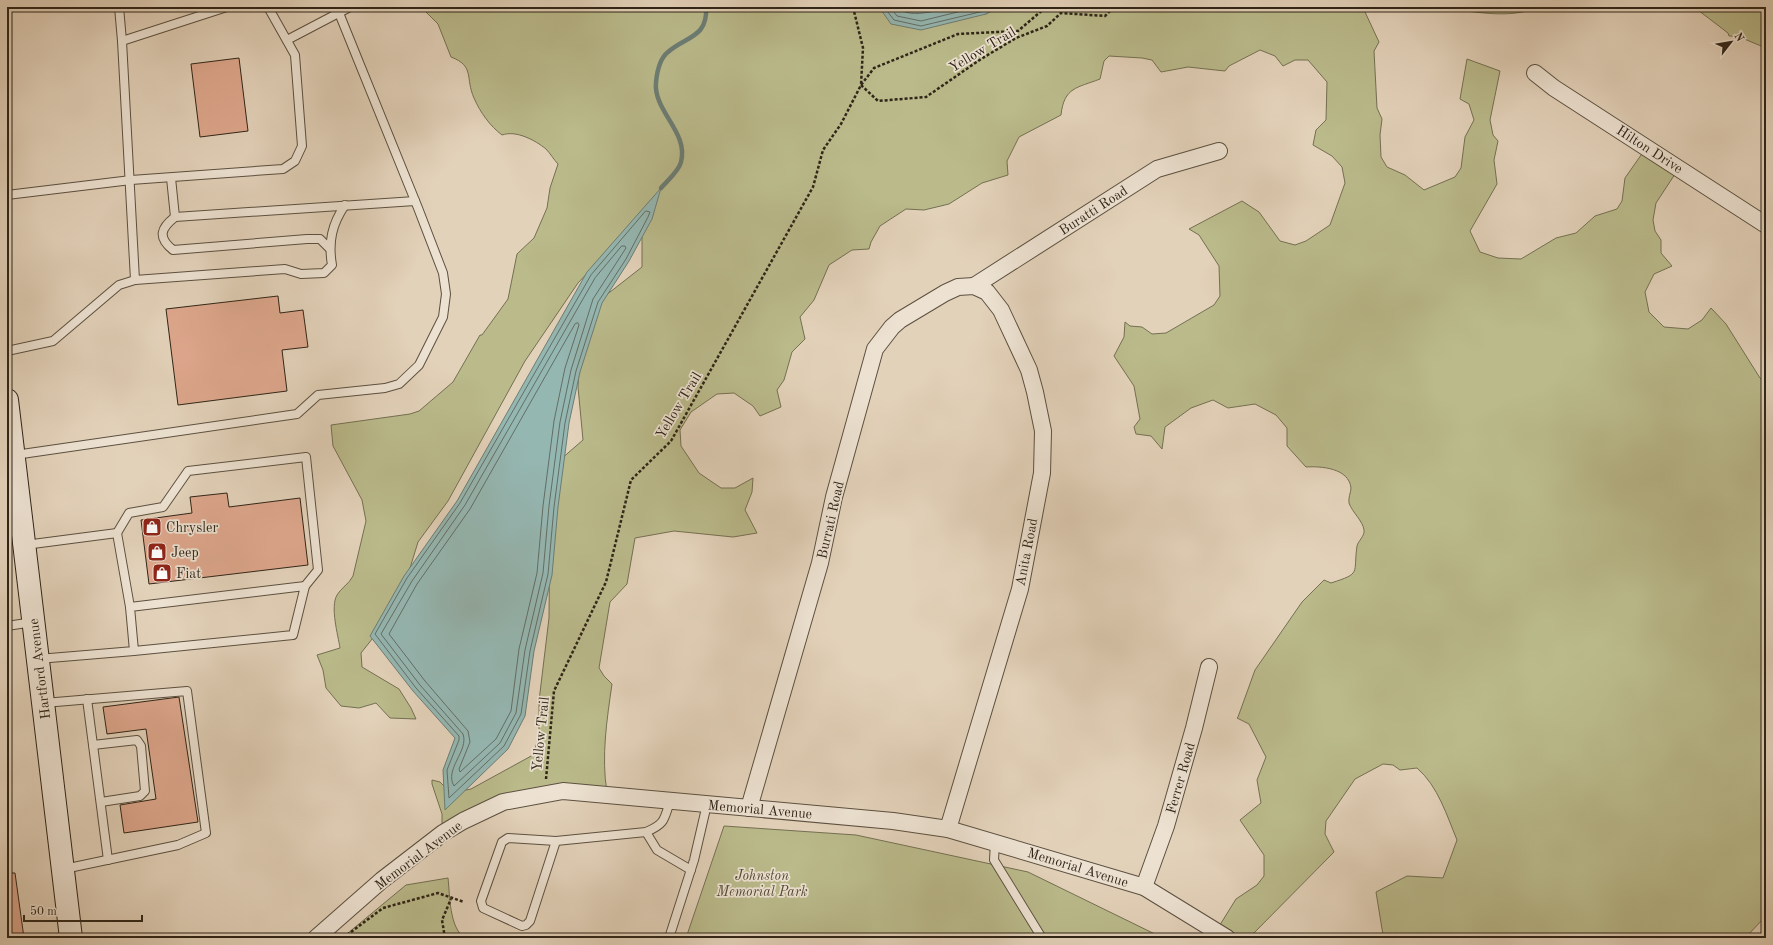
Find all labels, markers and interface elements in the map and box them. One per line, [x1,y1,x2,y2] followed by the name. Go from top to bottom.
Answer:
[1711,22,1751,62] north arrow
[947,24,1018,75] street label: Yellow Trail
[1731,31,1745,45] text: N
[1614,123,1685,176] street label: Hilton Drive
[1057,184,1130,238] street label: Buratti Road
[654,370,704,441] street label: Yellow Trail
[815,480,847,560] street label: Burrati Road
[141,516,163,538] shop icon: Chrysler
[1014,517,1040,587] street label: Anita Road
[166,521,218,535] place label: Chrysler
[146,541,168,563] shop icon: Jeep
[171,546,199,560] place label: Jeep
[151,562,173,584] shop icon: Fiat
[176,567,201,581] place label: Fiat
[27,618,53,720] street label: Hartford Avenue
[530,696,552,772] street label: Yellow Trail
[1164,741,1198,816] street label: Ferrer Road
[707,798,813,822] street label: Memorial Avenue
[373,819,465,893] street label: Memorial Avenue
[1026,846,1130,890] street label: Memorial Avenue
[715,869,808,899] park label: Johnston Memorial Park
[24,897,142,923] scale bar
[30,905,57,918] text: 50 m

